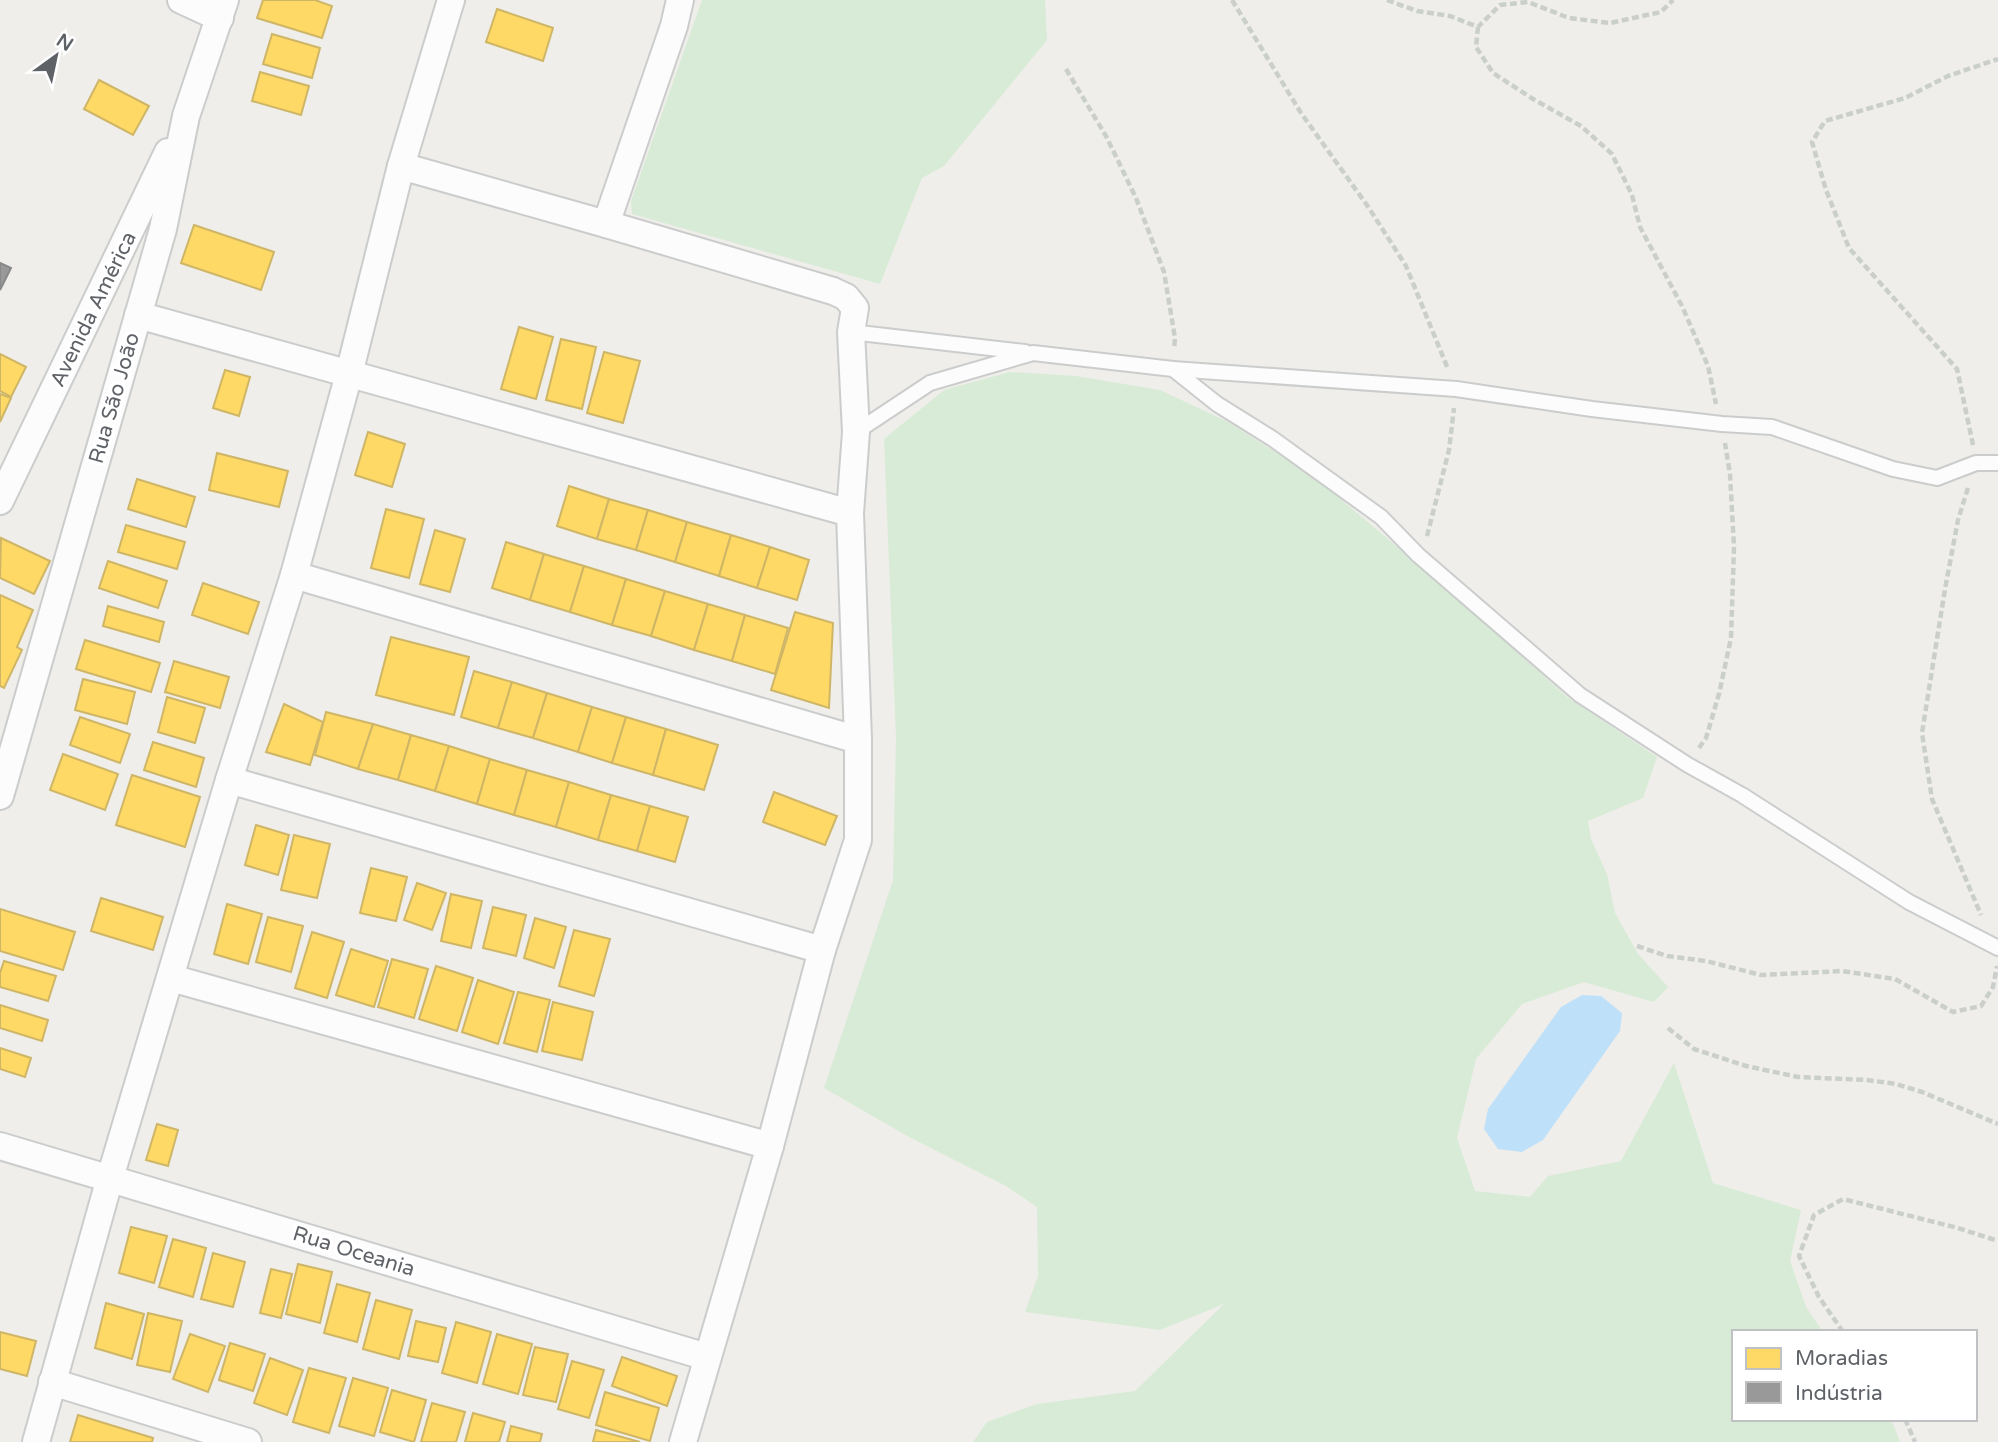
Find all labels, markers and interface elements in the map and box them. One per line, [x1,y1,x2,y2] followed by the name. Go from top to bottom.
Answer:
[21,21,91,91] north arrow
[52,29,77,56] text: N
[45,228,142,391] street label: Avenida América
[84,330,145,467] street label: Rua São João
[290,1221,418,1282] street label: Rua Oceania
[1732,1330,1977,1421] legend
[1795,1346,1888,1371] text: Moradias
[1795,1381,1883,1406] text: Indústria

